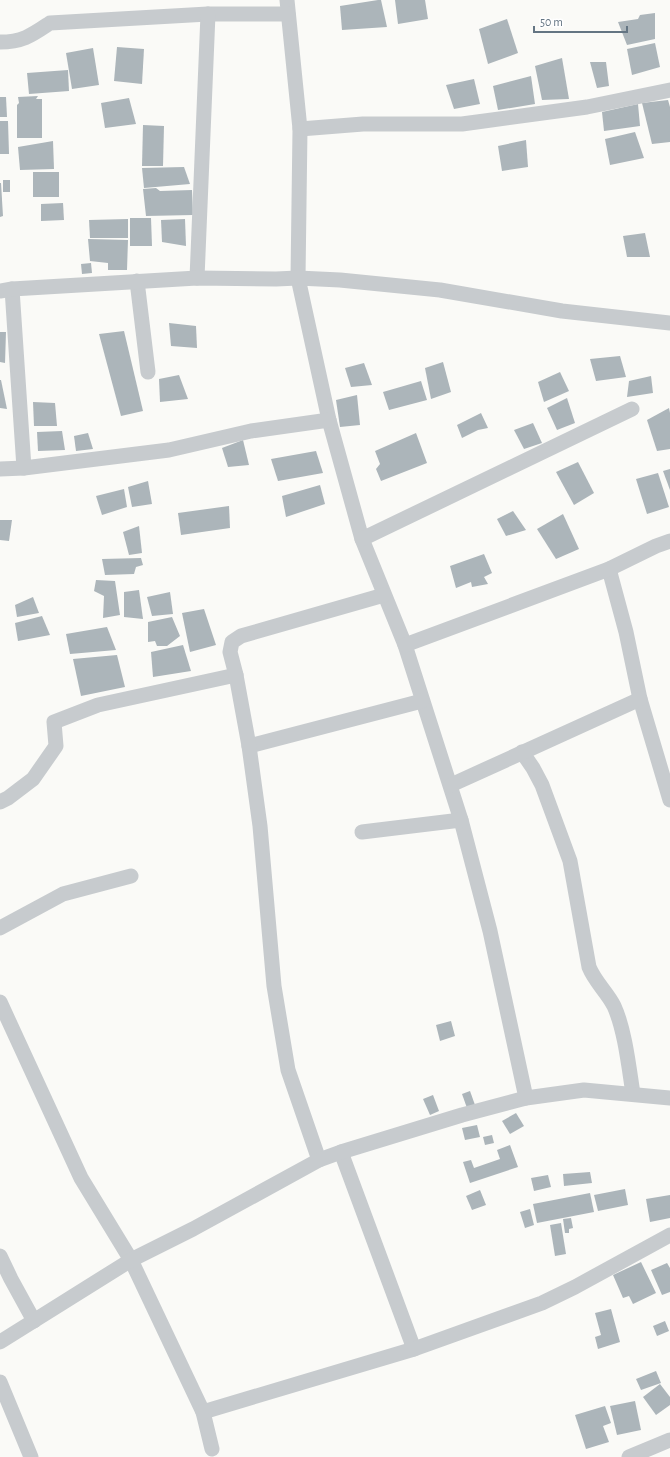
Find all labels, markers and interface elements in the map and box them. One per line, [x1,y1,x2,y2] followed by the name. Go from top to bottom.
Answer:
[534,8,627,34] scale bar
[540,16,563,28] text: 50 m

